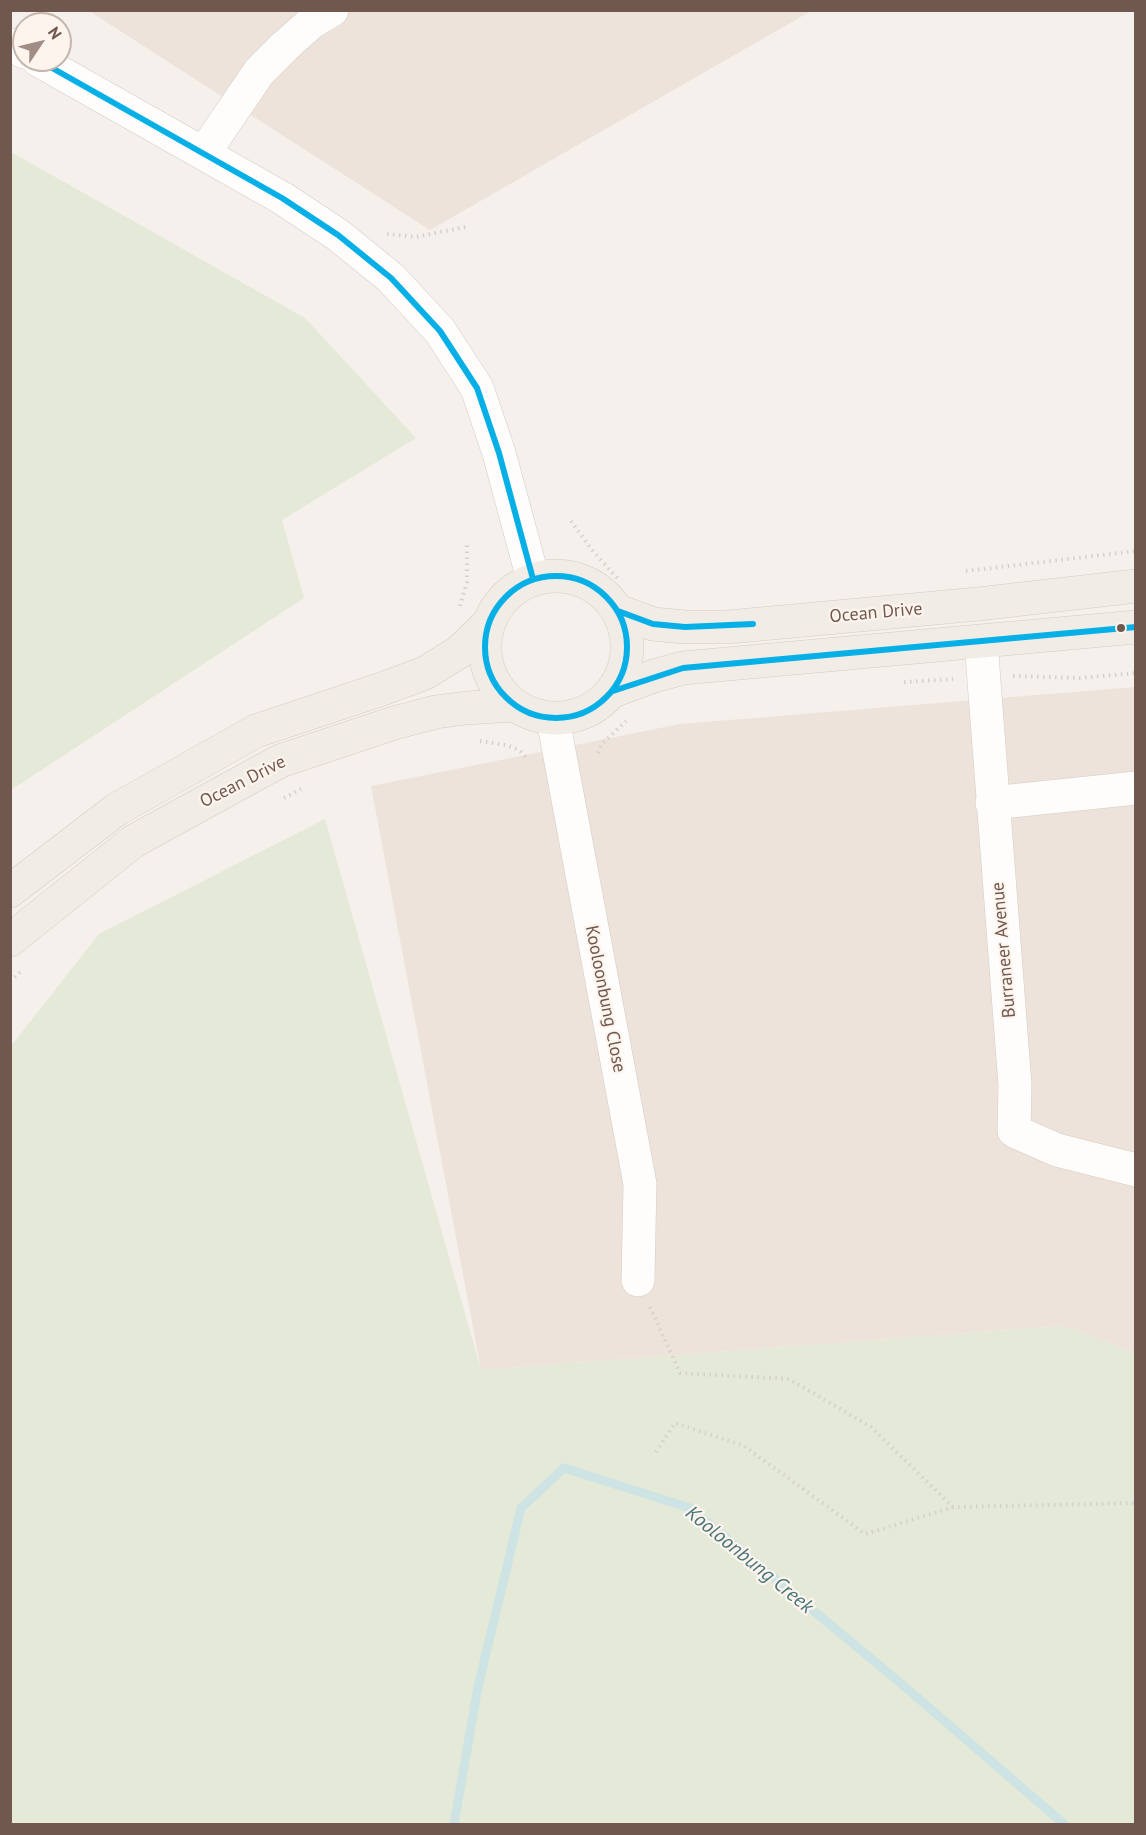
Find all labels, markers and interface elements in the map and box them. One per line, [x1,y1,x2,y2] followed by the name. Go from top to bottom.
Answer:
[12,12,72,72] north arrow
[44,23,66,43] text: N
[829,598,923,628] street label: Ocean Drive
[1115,622,1127,634] unlabelled marker
[197,751,289,813] street label: Ocean Drive
[987,881,1021,1019] street label: Burraneer Avenue
[580,924,630,1074] street label: Kooloonbung Close
[680,1501,818,1619] water label: Kooloonbung Creek

